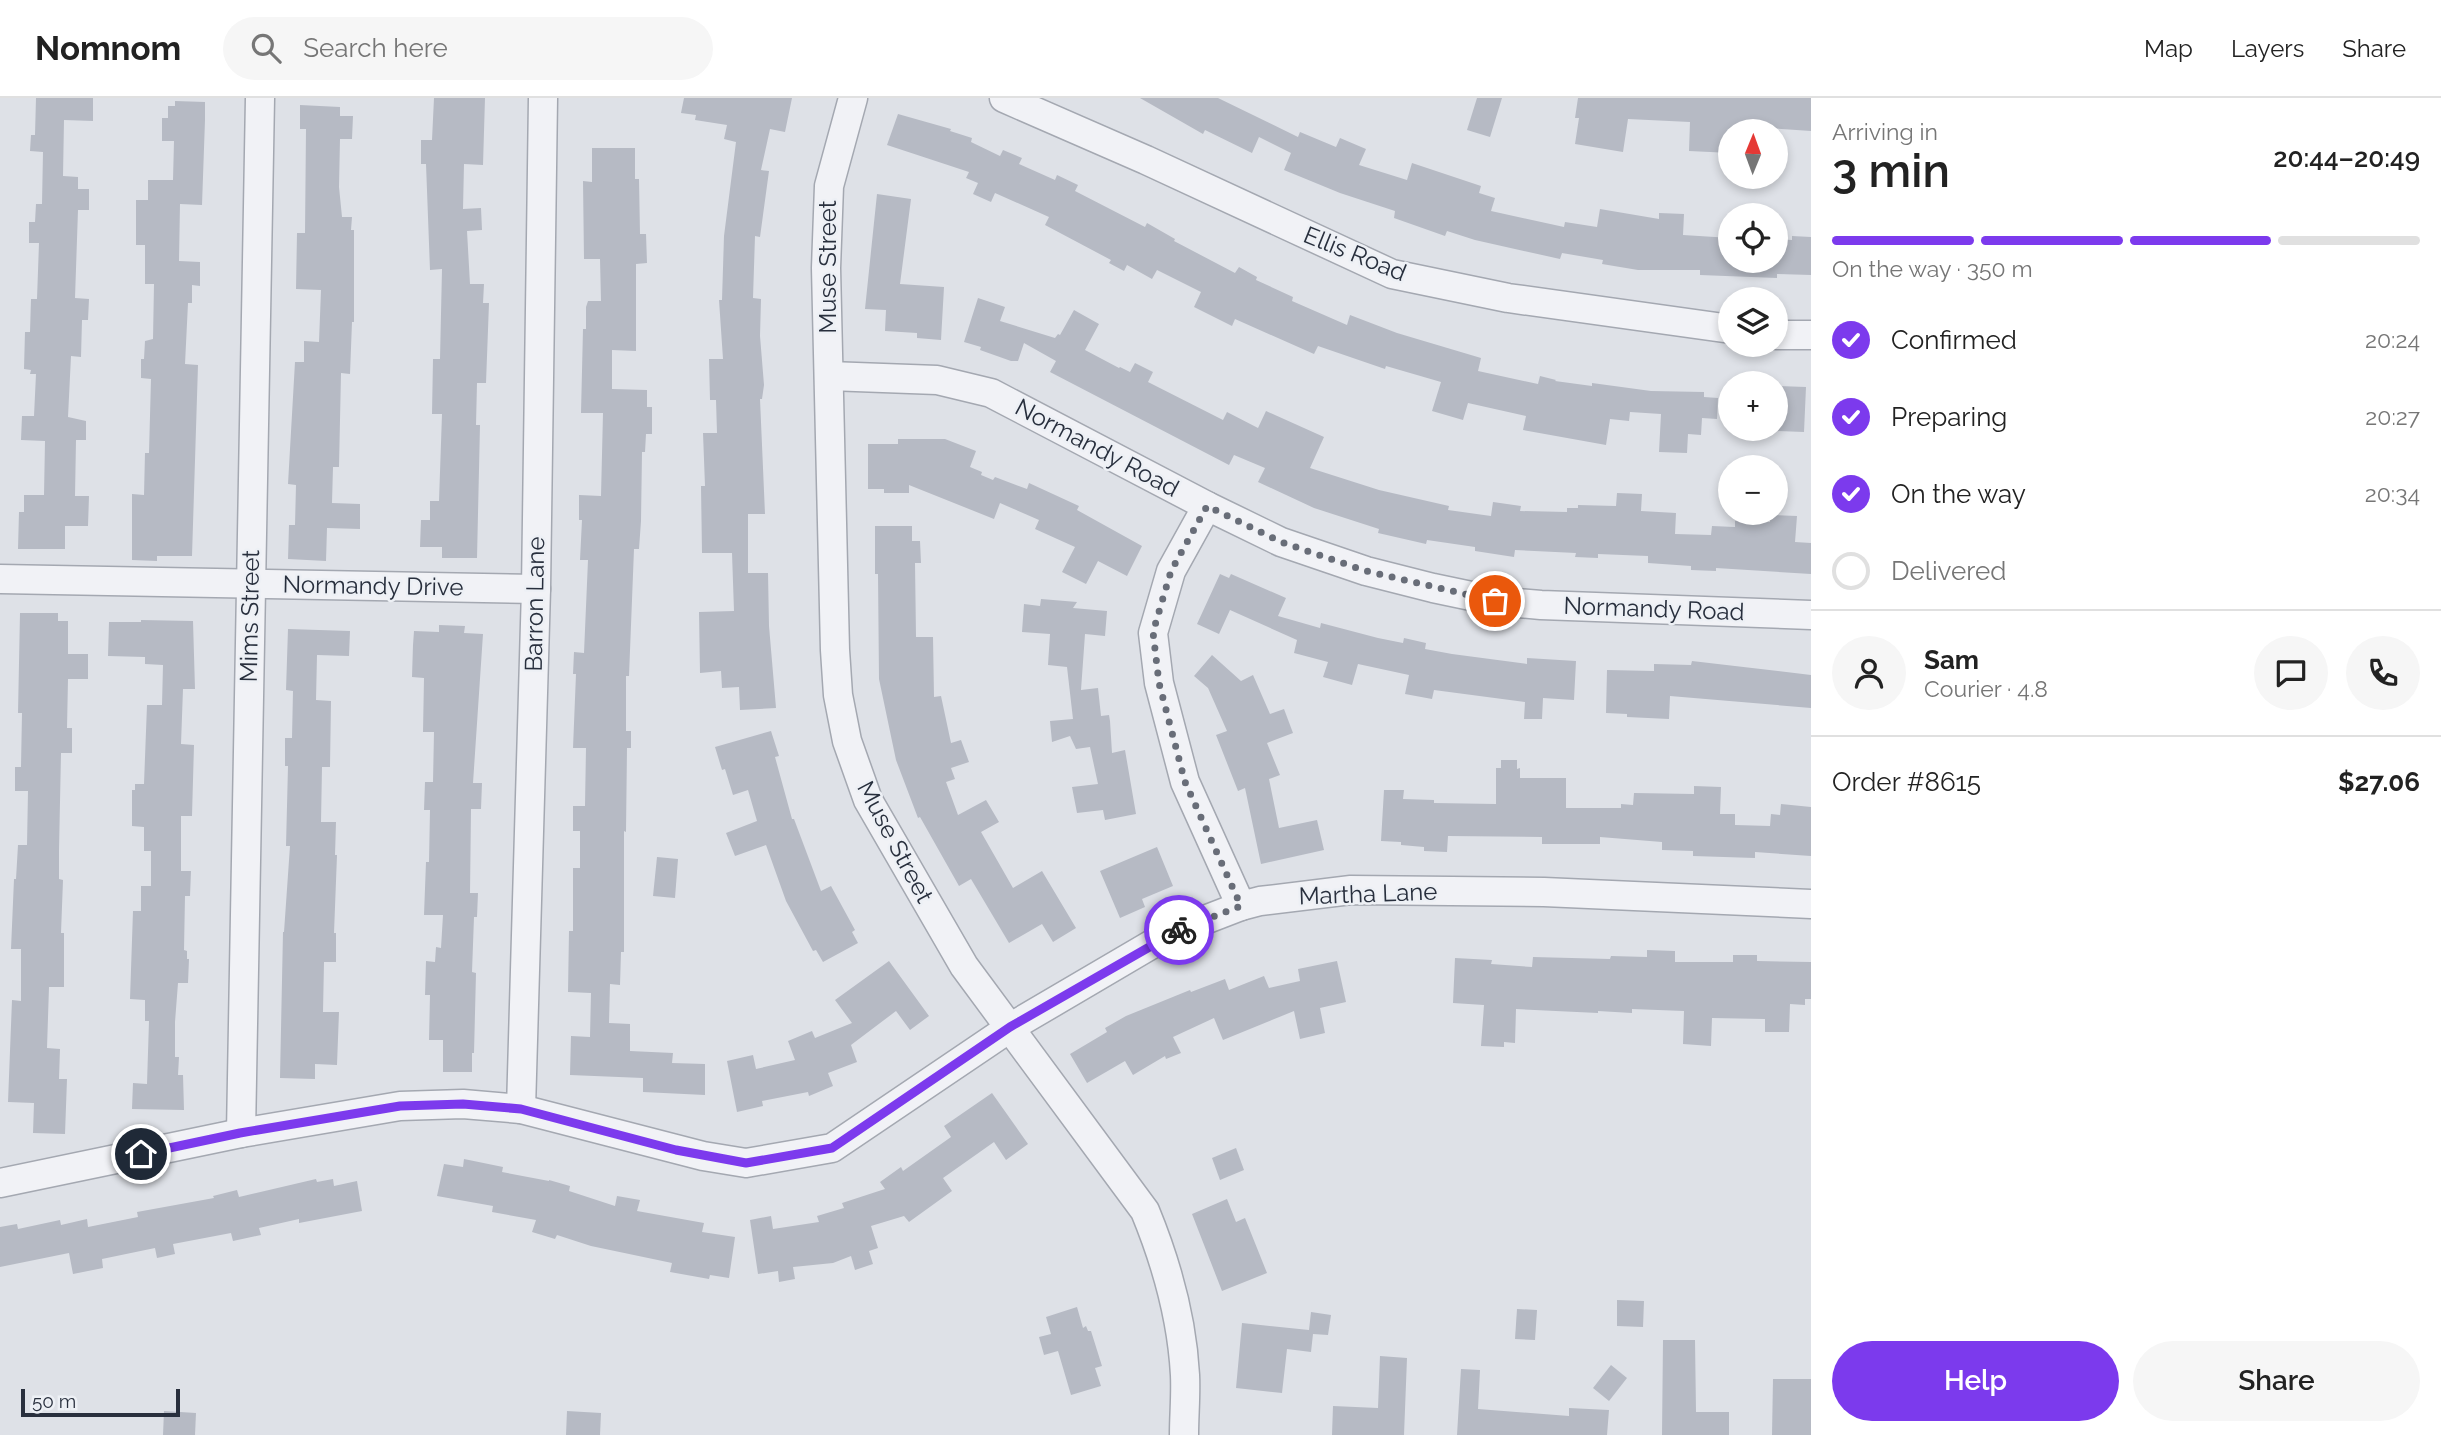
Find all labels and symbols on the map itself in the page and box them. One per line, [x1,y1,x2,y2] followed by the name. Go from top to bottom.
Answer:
[1718,119,1788,189] north arrow
[813,200,842,334] street label: Muse Street
[1300,220,1411,287] street label: Ellis Road
[1010,392,1184,503] street label: Normandy Road
[519,536,550,672] street label: Barron Lane
[234,549,265,683] street label: Mims Street
[282,569,464,602] street label: Normandy Drive
[1465,571,1525,631] pin
[1563,591,1745,626] street label: Normandy Road
[851,776,940,908] street label: Muse Street
[1298,877,1438,910] street label: Martha Lane
[1144,895,1214,965] courier
[111,1124,171,1184] pin
[21,1386,180,1418] scale bar

